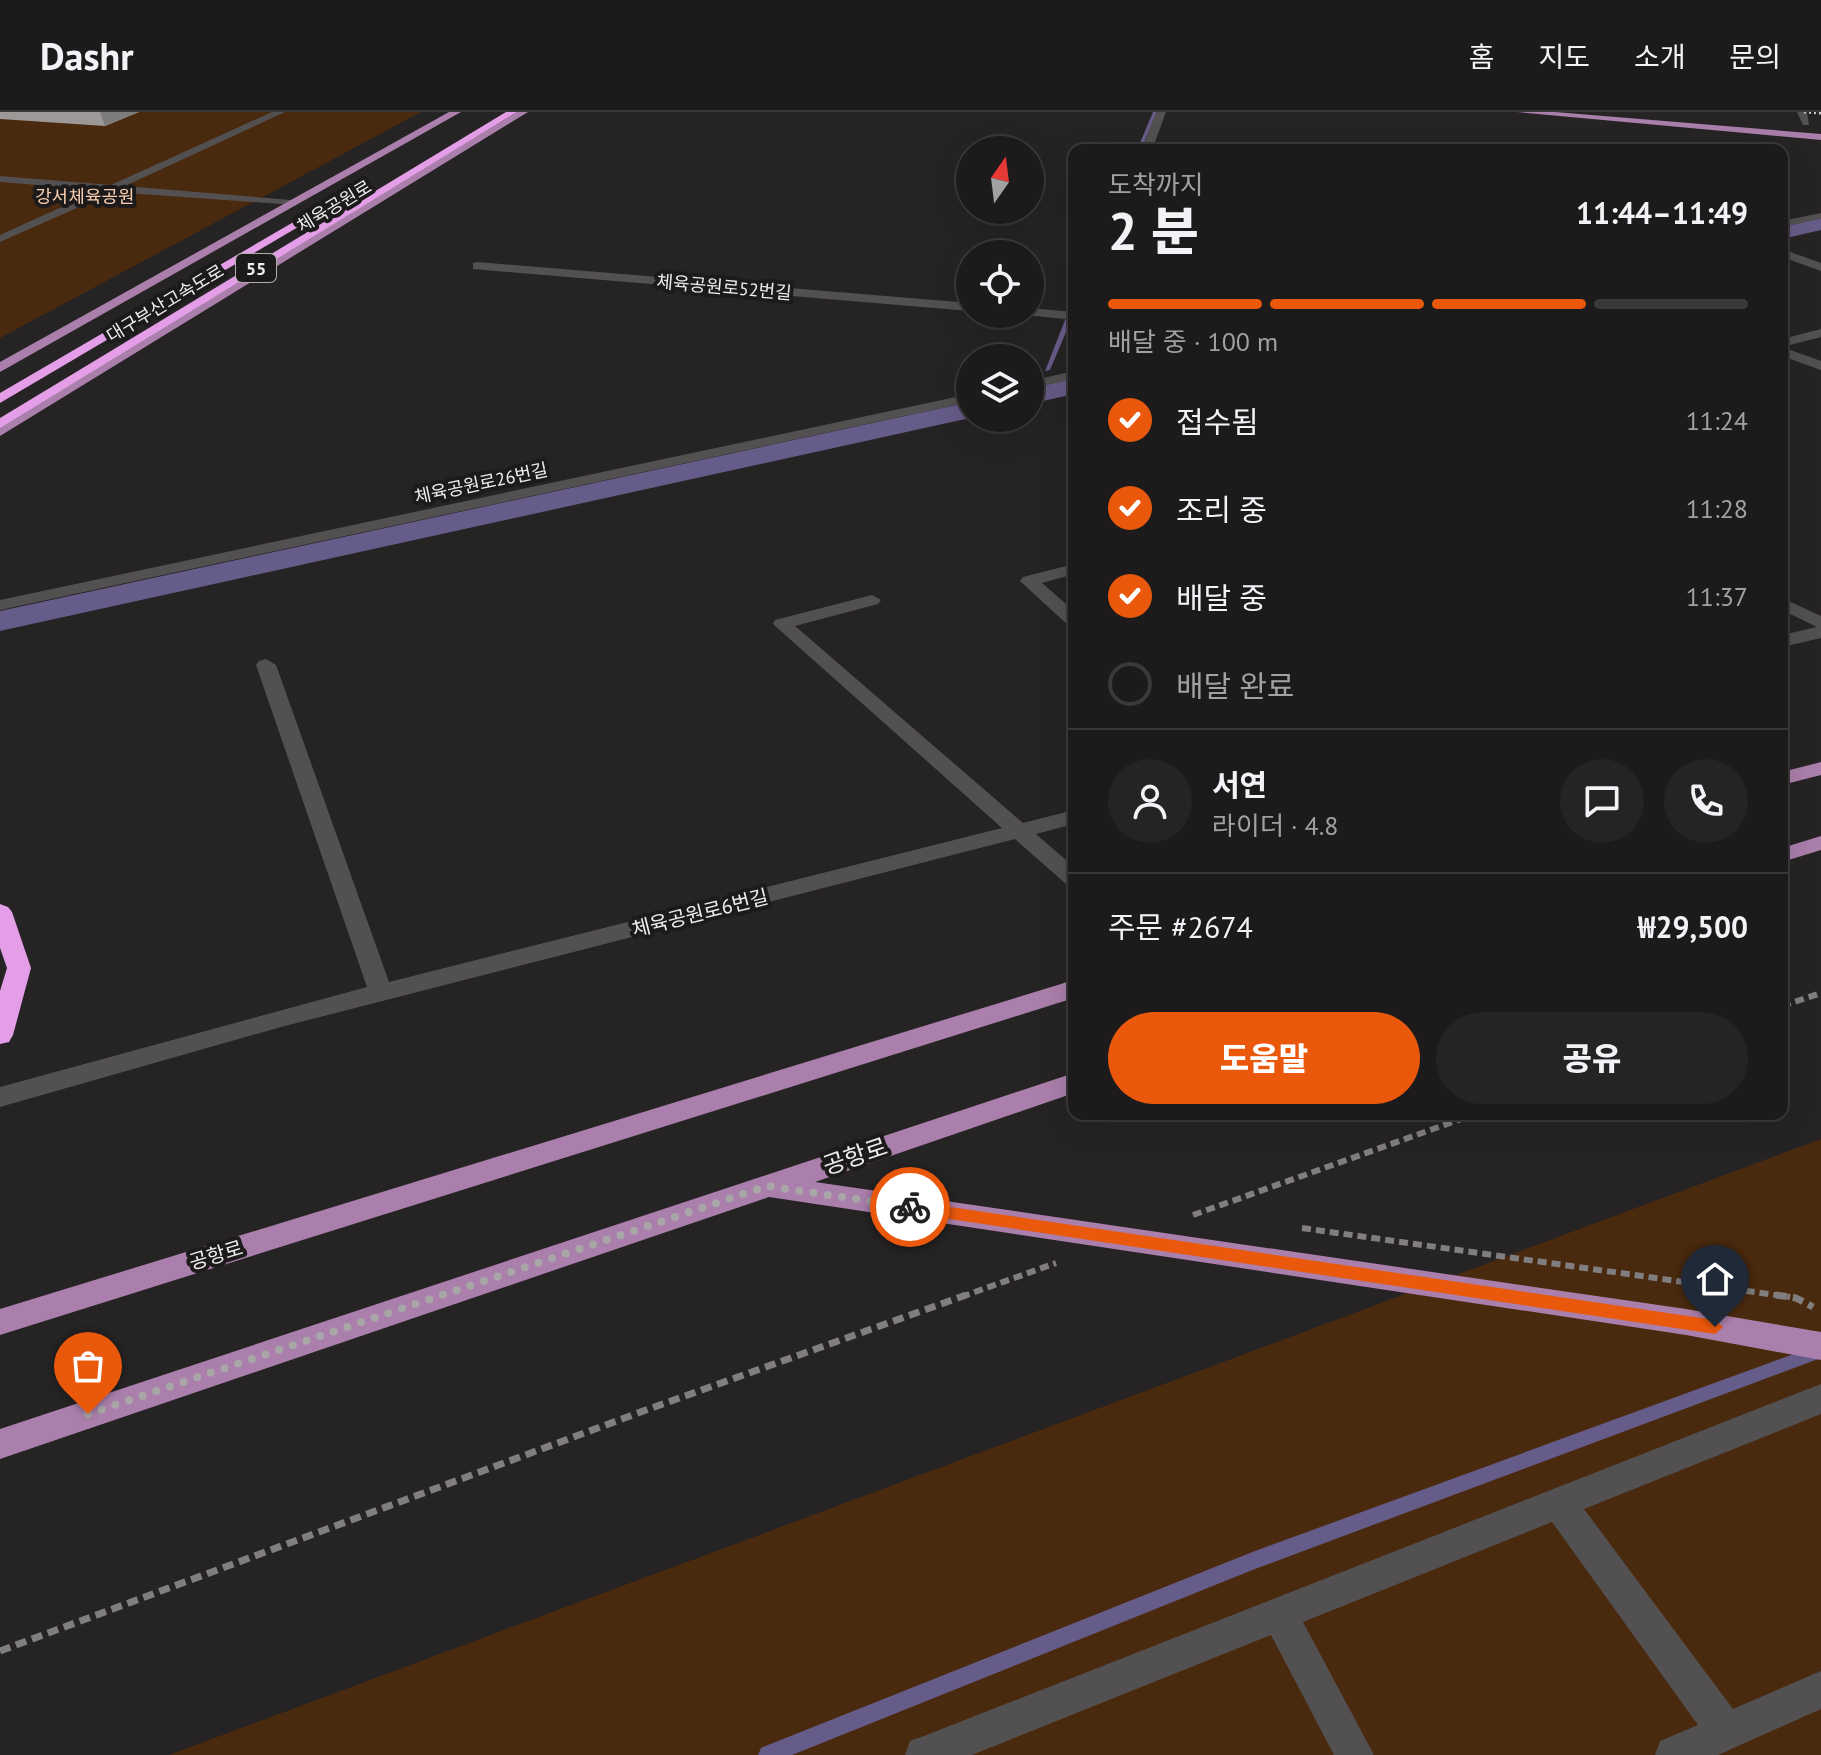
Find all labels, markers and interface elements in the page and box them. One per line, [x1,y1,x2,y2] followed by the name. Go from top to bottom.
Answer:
[40,31,134,80] text: Dashr
[1469,38,1494,75] text: 홈
[1538,38,1590,75] text: 지도
[1634,38,1685,75] text: 소개
[1729,38,1781,75] text: 문의
[956,136,1044,224] north arrow
[956,136,1044,432] map controls
[1108,168,1204,201] text: 도착까지
[293,175,375,237] street label: 체육공원로
[35,185,135,208] park label: 강서체육공원
[1576,193,1748,232] text: 11:44–11:49
[1108,197,1198,264] text: 2 분
[956,240,1044,328] button: locate
[236,254,276,282] road number: 55
[102,259,228,347] street label: 대구부산고속도로
[655,270,793,304] street label: 체육공원로52번길
[1108,325,1278,358] text: 배달 중 · 100 m
[956,344,1044,432] button: layers
[1108,398,1152,442] icon: check
[1176,402,1259,441] text: 접수됨
[1686,404,1748,437] text: 11:24
[412,458,550,508] street label: 체육공원로26번길
[1108,486,1152,530] icon: check
[1176,490,1267,529] text: 조리 중
[1686,492,1748,525] text: 11:28
[1108,574,1152,618] icon: check
[1176,578,1267,617] text: 배달 중
[1686,580,1748,613] text: 11:37
[1176,666,1294,705] text: 배달 완료
[1108,759,1192,843] button: person
[1560,759,1644,843] button: chat
[1664,759,1748,843] button: phone
[1212,765,1267,804] text: 서연
[1212,809,1339,842] text: 라이더 · 4.8
[629,883,771,943] street label: 체육공원로6번길
[1108,907,1253,946] text: 주문 #2674
[1638,907,1748,946] text: ₩29,500
[1108,1012,1420,1104] button: 도움말
[1436,1012,1748,1104] button: 공유
[819,1131,891,1181] street label: 공항로
[870,1167,950,1247] courier
[888,1185,932,1229] icon: bike
[186,1234,246,1276] street label: 공항로
[1681,1245,1749,1327] pin
[1693,1257,1737,1301] icon: home
[54,1332,122,1414] pin
[66,1344,110,1388] icon: bag

